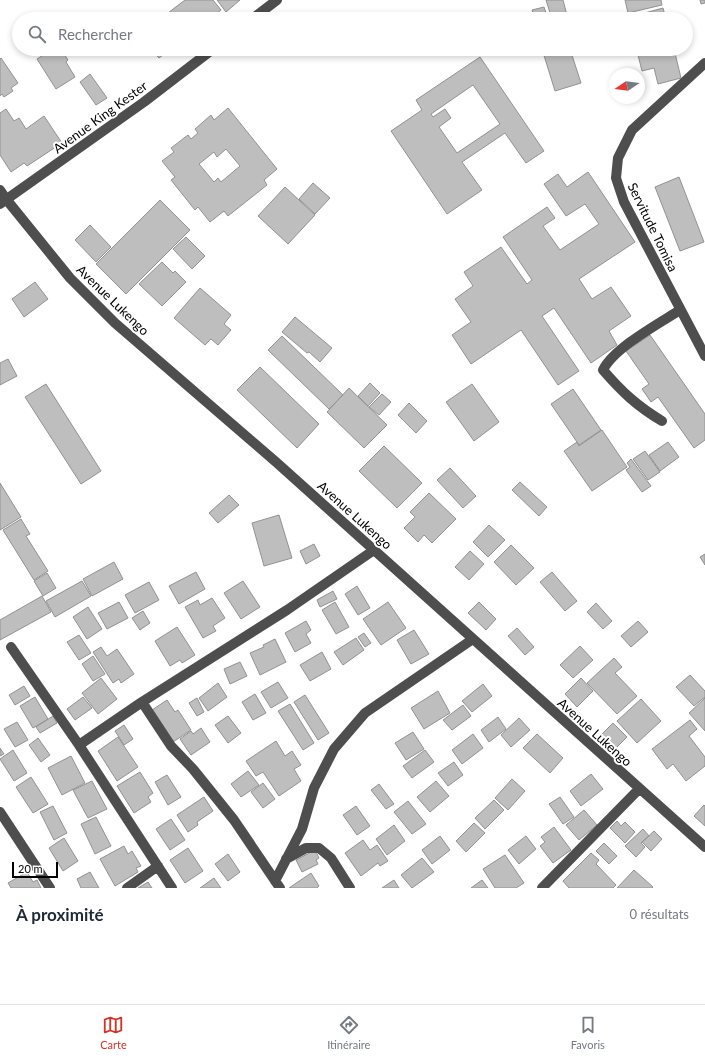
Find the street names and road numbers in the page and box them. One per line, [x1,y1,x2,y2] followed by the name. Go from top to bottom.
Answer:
[50,77,150,156] street label: Avenue King Kester
[625,180,681,274] street label: Servitude Tomisa
[74,261,152,339] street label: Avenue Lukengo
[315,478,395,552] street label: Avenue Lukengo
[555,695,635,769] street label: Avenue Lukengo

